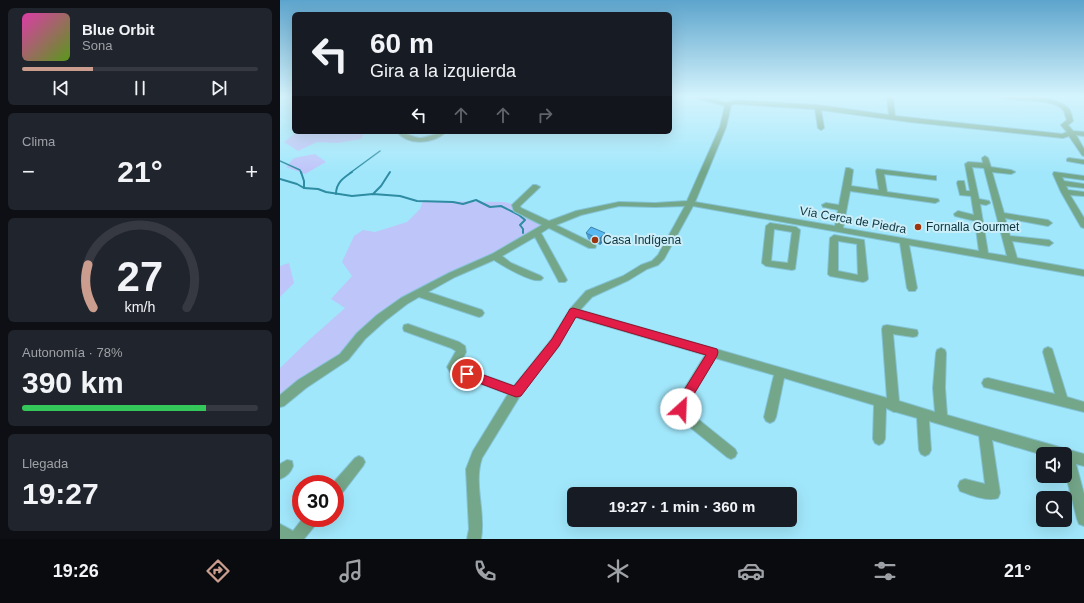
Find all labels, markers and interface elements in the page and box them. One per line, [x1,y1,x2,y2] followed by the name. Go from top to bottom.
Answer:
[82,21,155,38] text: Blue Orbit
[304,28,356,80] icon: left
[370,28,434,59] text: 60 m
[82,38,112,53] text: Sona
[370,61,516,81] text: Gira a la izquierda
[50,77,72,99] icon: previous
[129,77,151,99] icon: pause
[208,77,230,99] icon: next
[408,104,430,126] icon: left
[450,104,472,126] icon: ahead
[492,104,514,126] icon: ahead
[534,104,556,126] icon: right
[22,134,55,149] text: Clima
[117,155,163,188] text: 21°
[22,159,35,184] text: −
[245,159,258,184] text: +
[799,204,908,236] street label: Vía Cerca de Piedra
[926,220,1020,234] place label: Fornalla Gourmet
[913,222,923,232] marker: Fornalla Gourmet
[603,233,681,247] place label: Casa Indígena
[590,235,600,245] marker: Casa Indígena
[117,252,163,299] text: 27
[125,298,156,314] text: km/h
[22,345,122,360] text: Autonomía · 78%
[450,357,484,391] pin
[456,363,478,385] icon: arrive
[22,366,124,399] text: 390 km
[660,388,702,430] position arrow
[1036,447,1072,527] map controls
[1036,447,1072,483] button: sound
[22,456,68,471] text: Llegada
[292,475,344,527] speed limit sign: 30
[22,477,99,510] text: 19:27
[1036,491,1072,527] button: search
[609,498,755,515] text: 19:27 · 1 min · 360 m
[204,557,232,585] icon: directions
[337,557,365,585] icon: music
[471,557,499,585] icon: phone
[604,557,632,585] icon: climate
[737,557,765,585] icon: car
[871,557,899,585] icon: filters
[53,561,99,581] text: 19:26
[1004,561,1031,581] text: 21°

